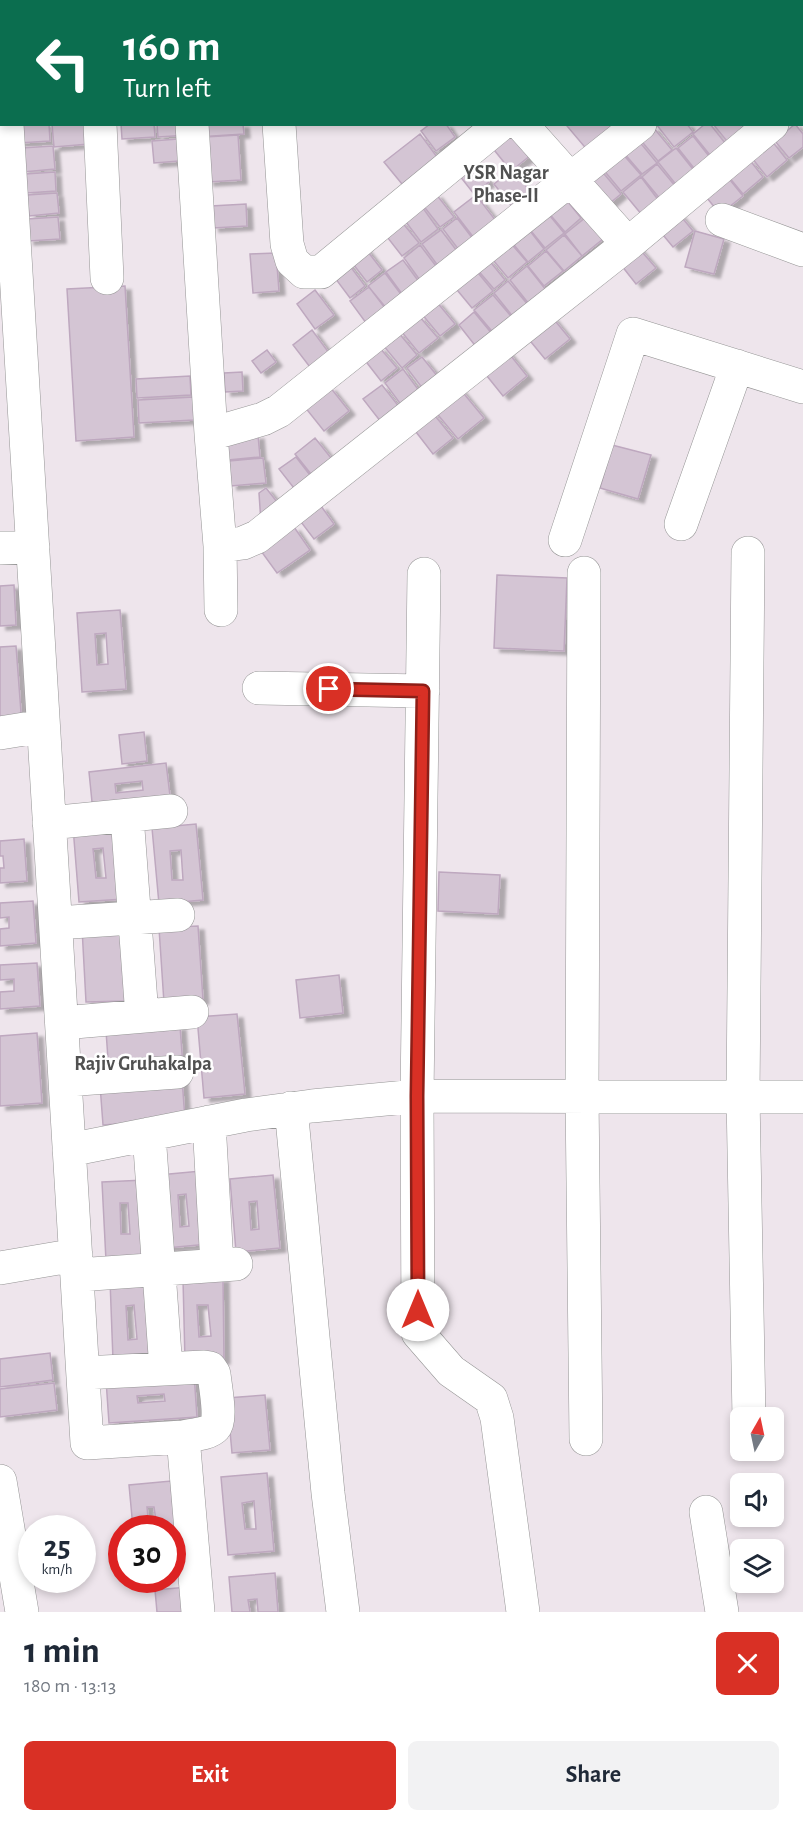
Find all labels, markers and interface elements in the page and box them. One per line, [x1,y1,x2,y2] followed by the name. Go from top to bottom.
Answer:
[24,24,102,102] icon: left
[123,26,221,68] text: 160 m
[123,75,211,102] text: Turn left
[463,163,549,206] district label: YSR Nagar Phase-II
[303,663,354,714] pin
[312,672,345,705] icon: arrive
[74,1054,212,1074] district label: Rajiv Gruhakalpa
[386,1278,450,1342] position arrow
[730,1407,784,1461] north arrow
[730,1407,784,1593] map controls
[730,1473,784,1527] button: sound
[108,1515,186,1593] speed limit sign: 30
[43,1532,71,1562] text: 25
[730,1539,784,1593] button: layers
[42,1562,72,1577] text: km/h
[716,1632,779,1695] button: close
[24,1633,100,1669] text: 1 min
[24,1676,116,1696] text: 180 m · 13:13
[24,1741,396,1810] button: Exit
[408,1741,779,1810] button: Share

